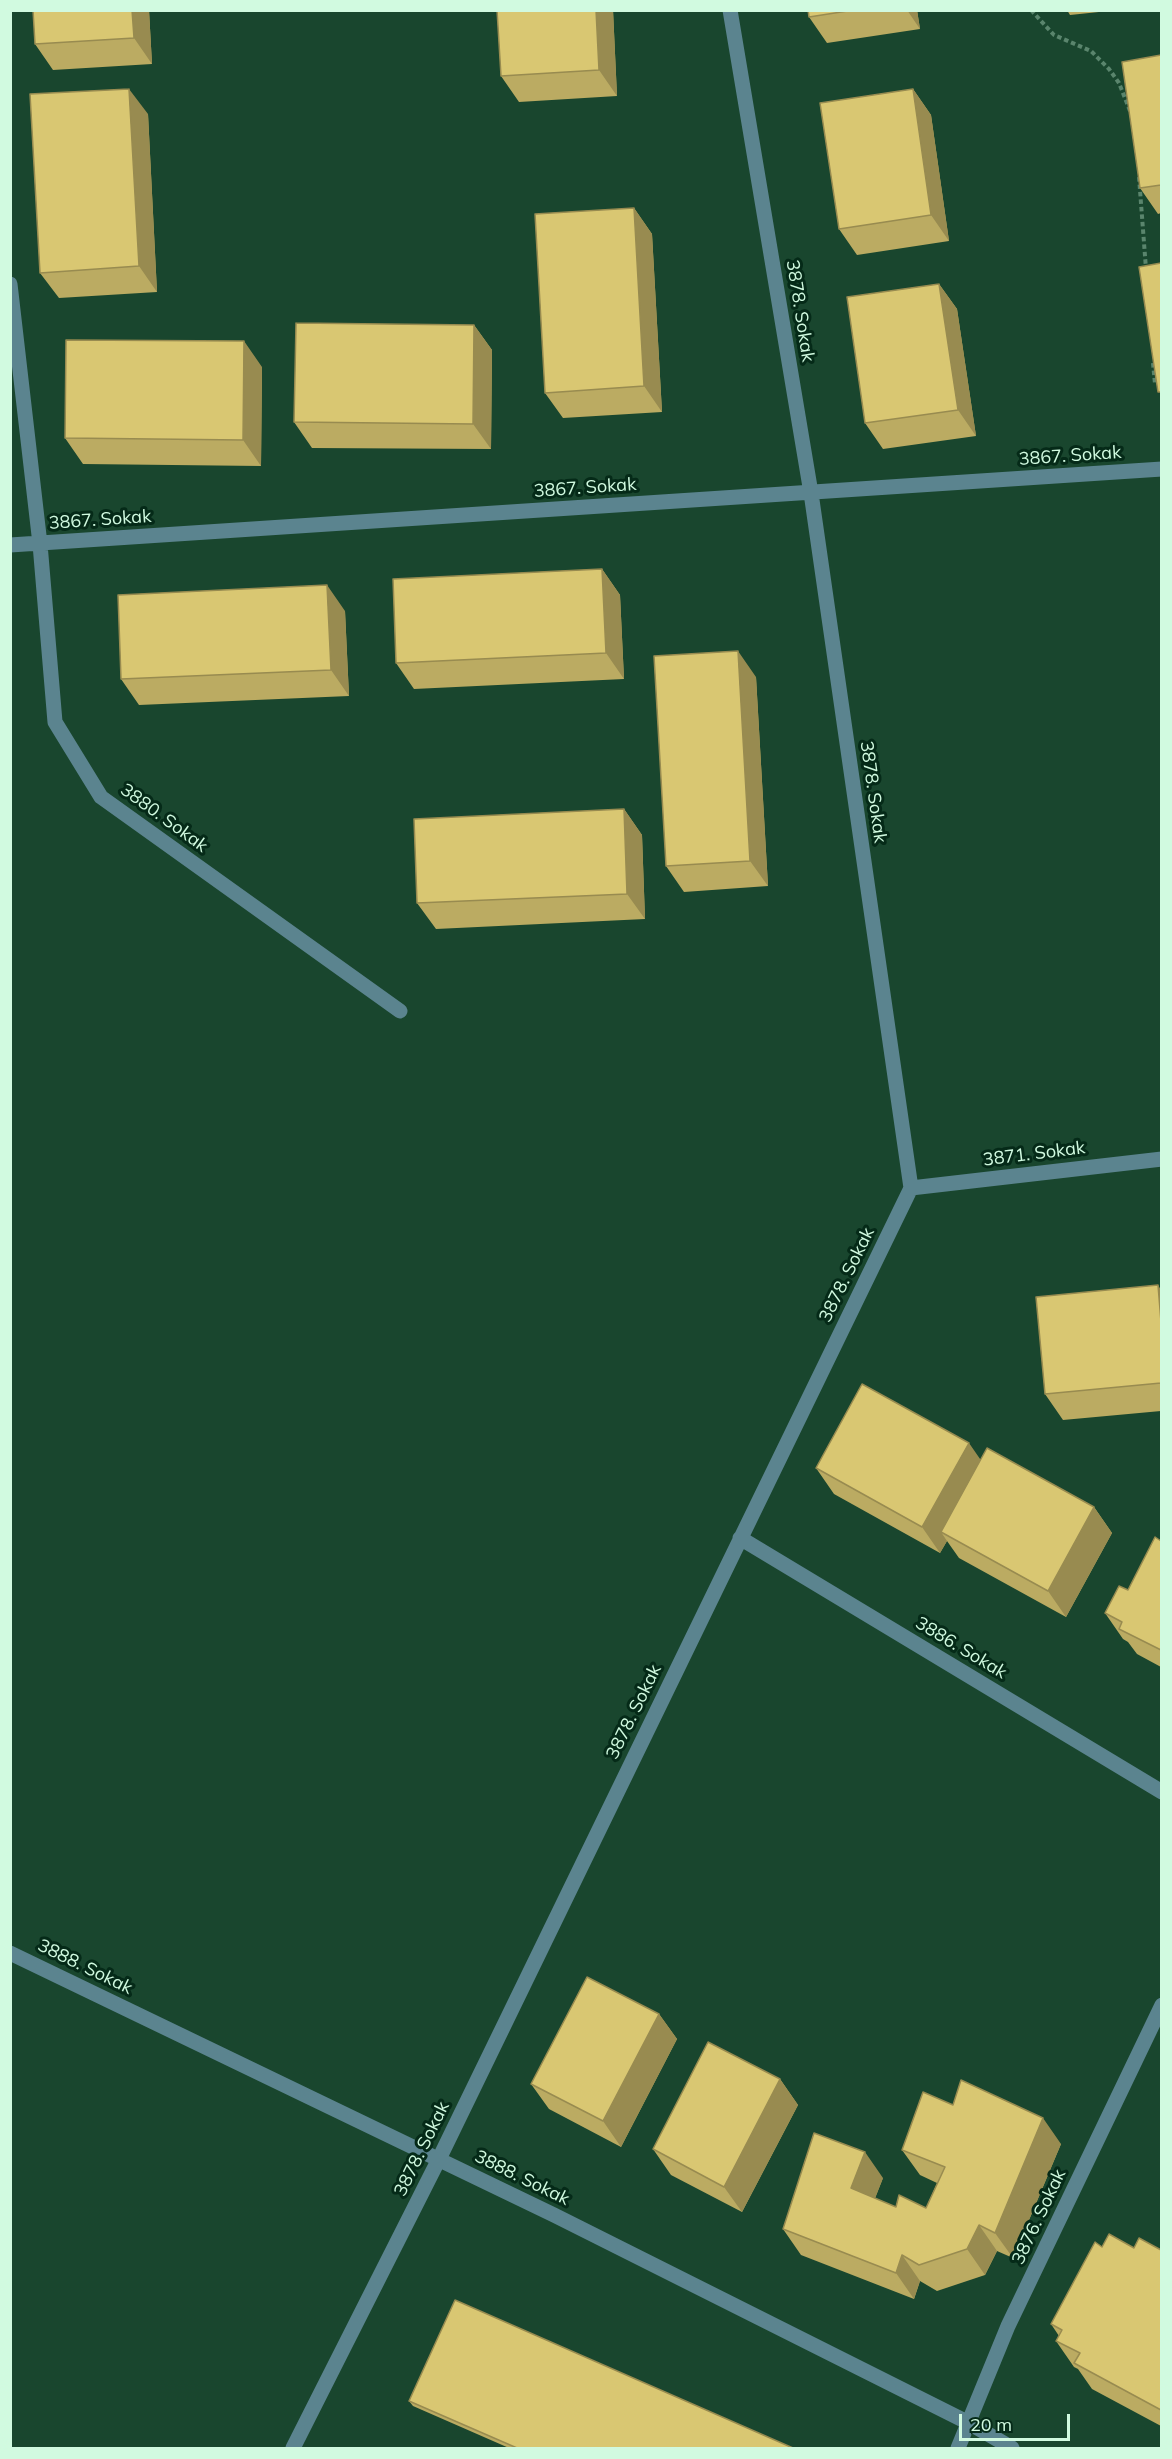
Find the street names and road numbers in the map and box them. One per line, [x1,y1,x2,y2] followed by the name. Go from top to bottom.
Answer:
[781,259,819,363] street label: 3878. Sokak
[1018,442,1122,470] street label: 3867. Sokak
[533,474,637,502] street label: 3867. Sokak
[48,506,152,534] street label: 3867. Sokak
[855,740,891,844] street label: 3878. Sokak
[116,779,212,857] street label: 3880. Sokak
[982,1137,1086,1171] street label: 3871. Sokak
[815,1224,879,1326] street label: 3878. Sokak
[911,1612,1011,1684] street label: 3886. Sokak
[602,1661,666,1763] street label: 3878. Sokak
[34,1935,136,1999] street label: 3888. Sokak
[390,2098,454,2200] street label: 3878. Sokak
[471,2146,573,2210] street label: 3888. Sokak
[1008,2166,1070,2268] street label: 3876. Sokak

